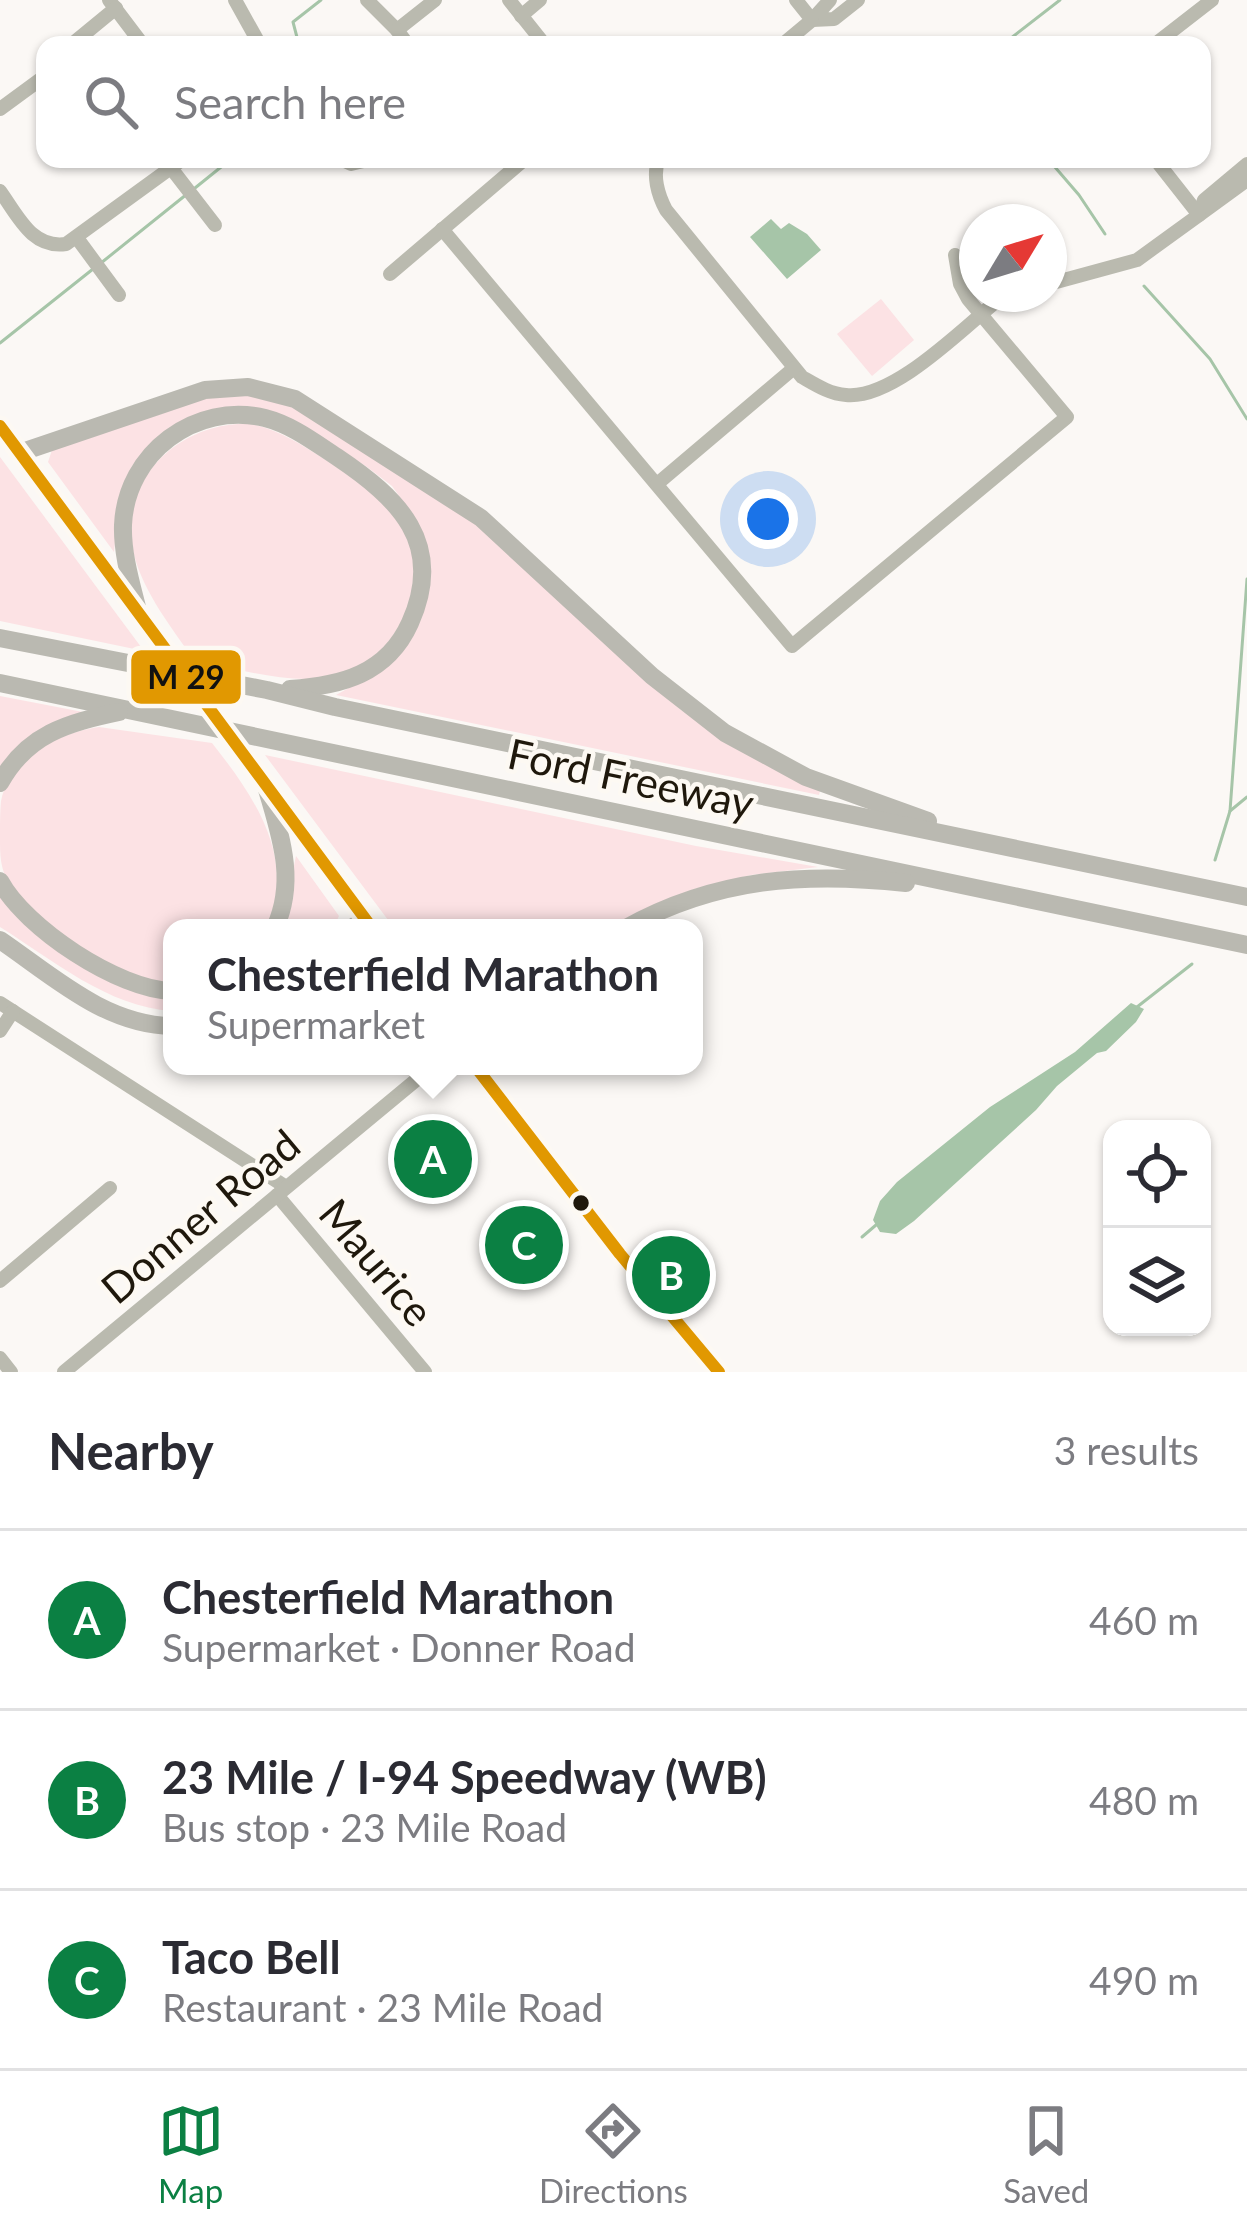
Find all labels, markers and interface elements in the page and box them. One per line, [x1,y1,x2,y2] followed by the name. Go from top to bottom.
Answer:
[36,36,1211,168] search box
[78,69,144,135] icon: search
[174,75,406,129] text: Search here
[959,204,1067,312] north arrow
[738,489,798,549] your location
[129,648,243,706] line badge: M 29
[147,656,225,696] text: M 29
[504,728,759,828] street label: Ford Freeway
[163,919,703,1075] popup
[207,947,659,1001] text: Chesterfield Marathon
[207,1001,425,1047] text: Supermarket
[394,1114,472,1204] pin: A
[91,1119,309,1313] street label: Donner Road
[1103,1120,1211,1336] map controls
[1103,1120,1211,1228] button: locate
[310,1189,444,1335] street label: Maurice
[570,1192,592,1214] unlabelled marker
[485,1200,563,1290] pin: C
[1103,1228,1211,1336] button: layers
[632,1230,710,1320] pin: B
[48,1420,214,1481] text: Nearby
[1054,1427,1199,1473] text: 3 results
[162,1570,614,1624] text: Chesterfield Marathon
[73,1597,101,1643] text: A
[1089,1597,1199,1643] text: 460 m
[162,1624,636,1670] text: Supermarket · Donner Road
[162,1750,767,1804] text: 23 Mile / I-94 Speedway (WB)
[74,1777,100,1823] text: B
[1089,1777,1199,1823] text: 480 m
[162,1804,567,1850] text: Bus stop · 23 Mile Road
[162,1930,341,1984] text: Taco Bell
[74,1957,100,2003] text: C
[1089,1957,1199,2003] text: 490 m
[162,1984,603,2030] text: Restaurant · 23 Mile Road
[158,2098,224,2210] tab: Map
[539,2098,688,2210] tab: Directions
[1003,2098,1089,2210] tab: Saved

